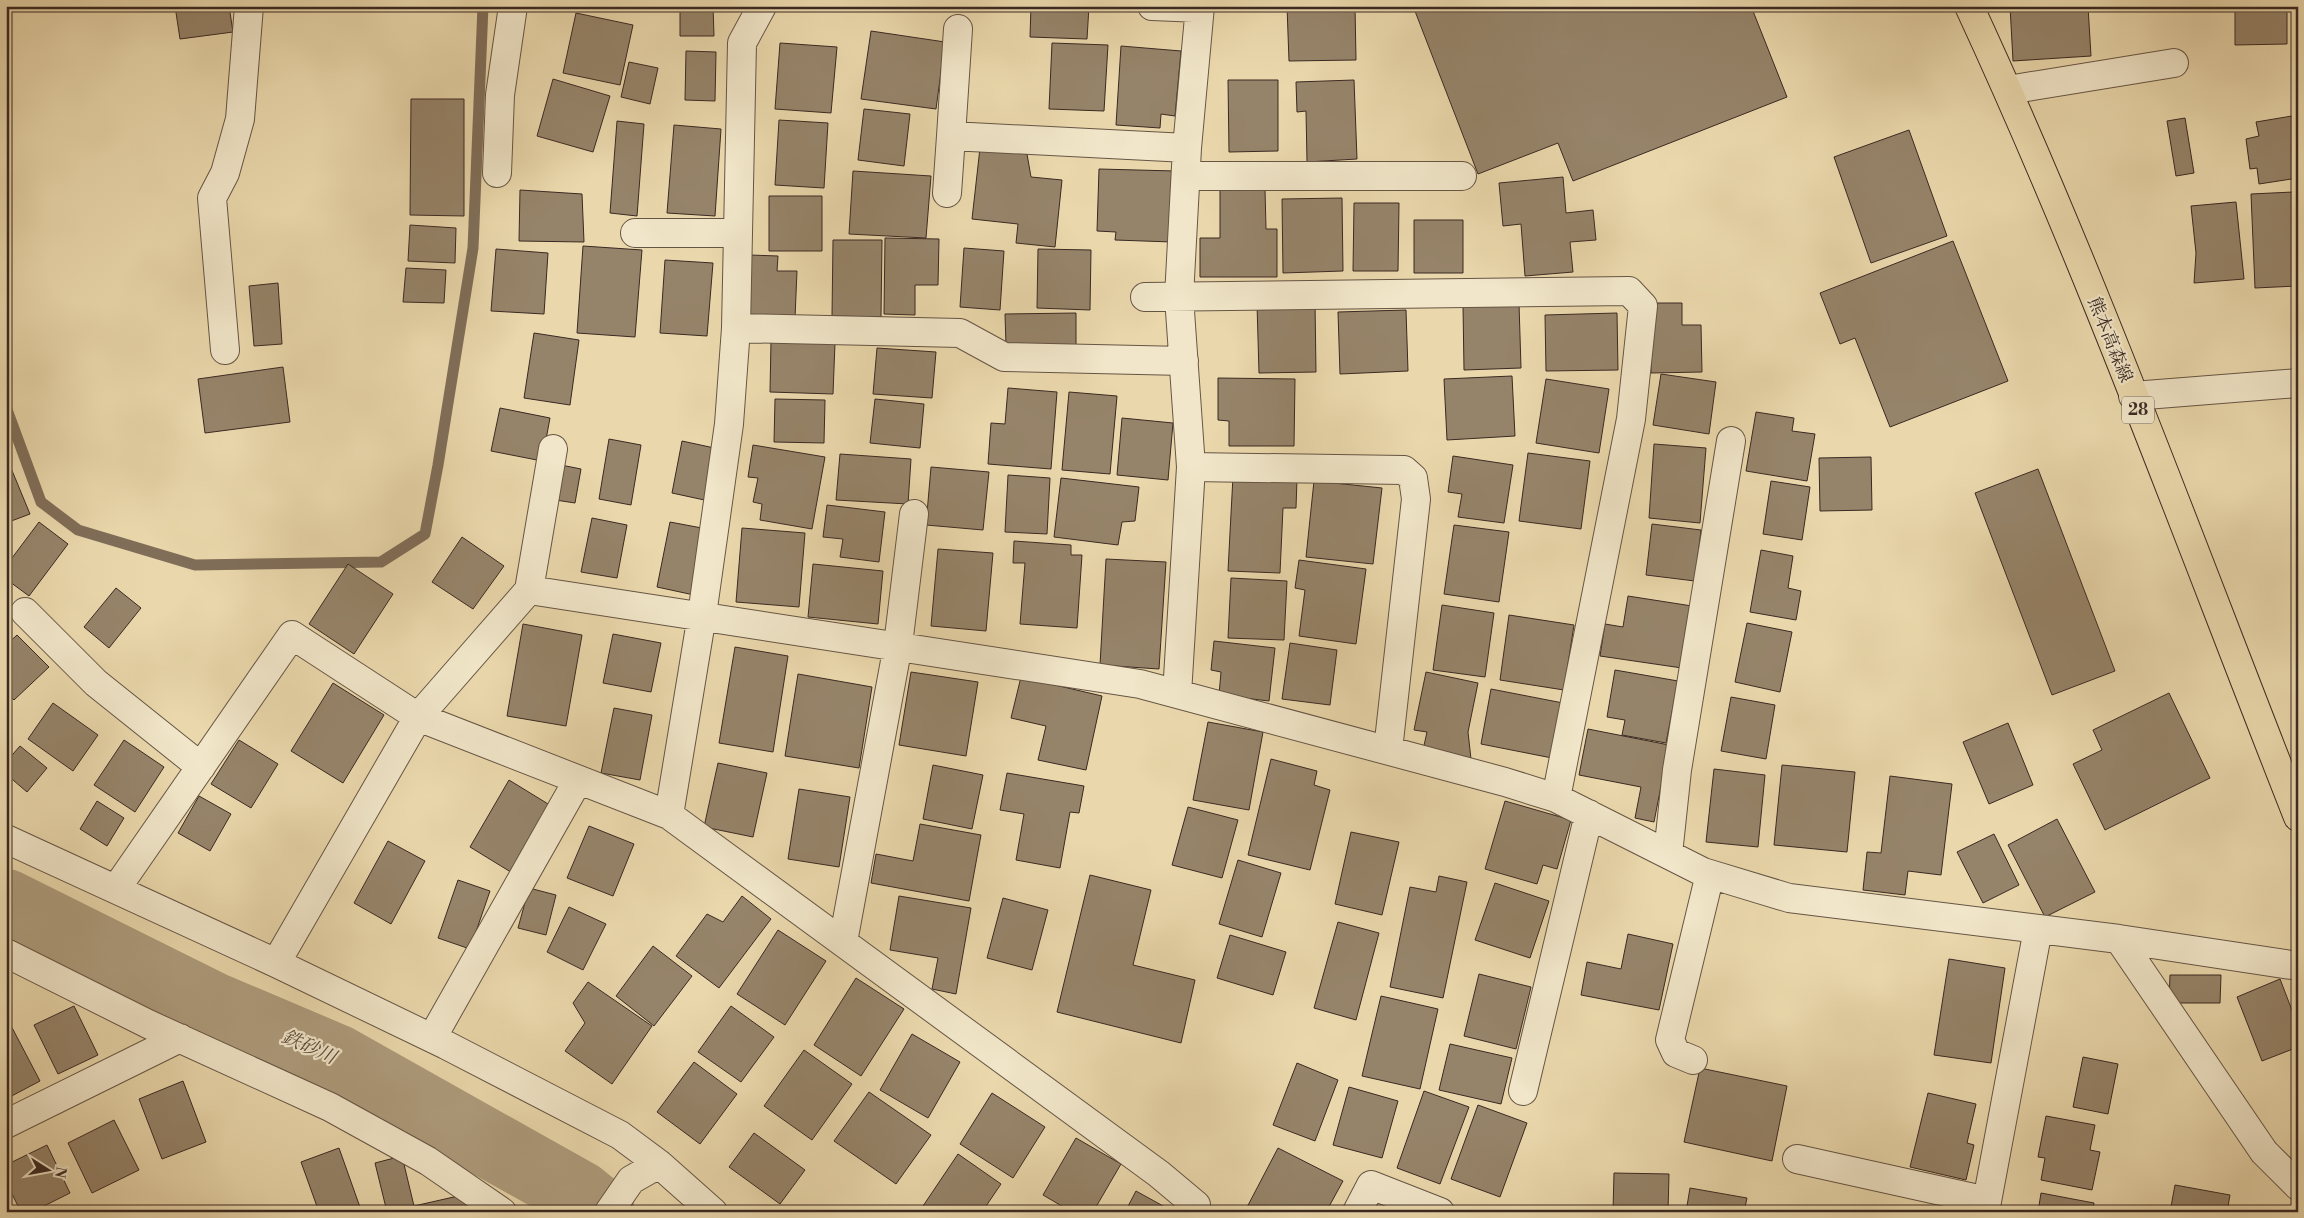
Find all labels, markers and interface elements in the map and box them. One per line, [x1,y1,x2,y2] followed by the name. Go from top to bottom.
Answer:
[2082,294,2138,386] street label: 熊本高森線
[2122,396,2154,424] road number: 28
[278,1024,342,1070] water label: 鉄砂川
[22,1146,72,1196] north arrow
[50,1165,70,1179] text: N

